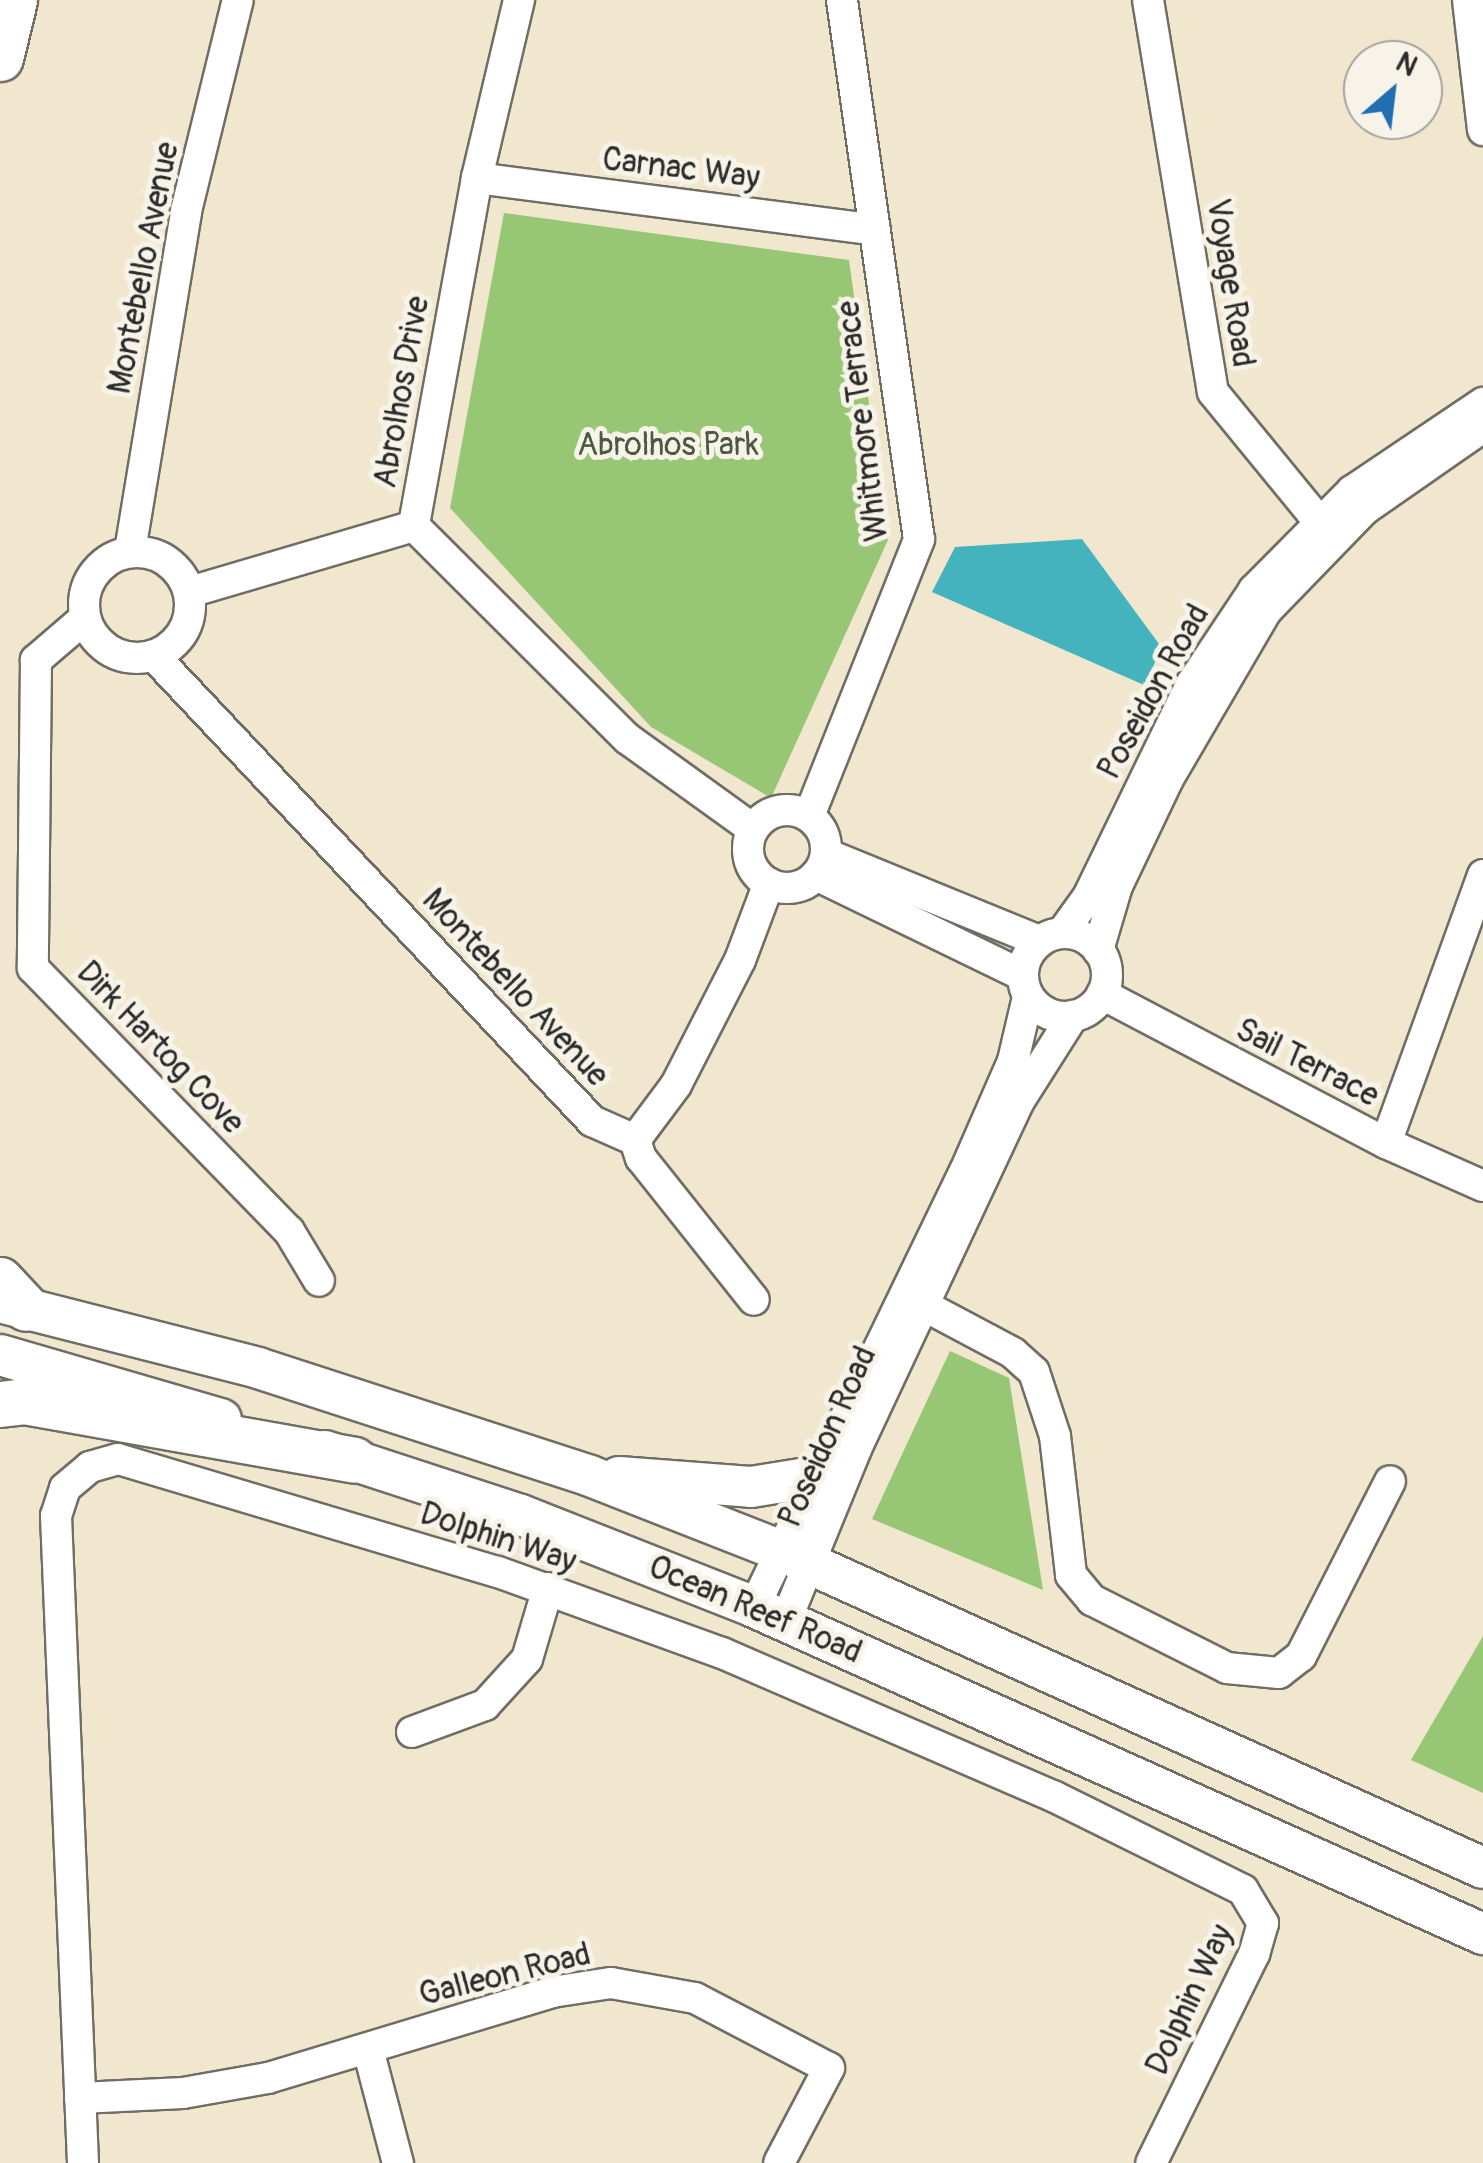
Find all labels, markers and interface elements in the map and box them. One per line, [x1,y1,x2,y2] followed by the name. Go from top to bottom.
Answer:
[1343,40,1443,140] north arrow
[1390,45,1423,85] text: N
[101,139,187,397] street label: Montebello Avenue
[600,140,762,198] street label: Carnac Way
[1198,196,1262,370] street label: Voyage Road
[366,293,438,491] street label: Abrolhos Drive
[829,299,897,543] street label: Whitmore Terrace
[577,426,759,464] park label: Abrolhos Park
[1090,598,1218,786] street label: Poseidon Road
[414,881,616,1095] street label: Montebello Avenue
[68,954,252,1142] street label: Dirk Hartog Cove
[1229,1011,1385,1115] street label: Sail Terrace
[771,1341,885,1533] street label: Poseidon Road
[415,1495,581,1581] street label: Dolphin Way
[643,1548,867,1672] street label: Ocean Reef Road
[1138,1919,1242,2081] street label: Dolphin Way
[415,1935,595,2015] street label: Galleon Road

